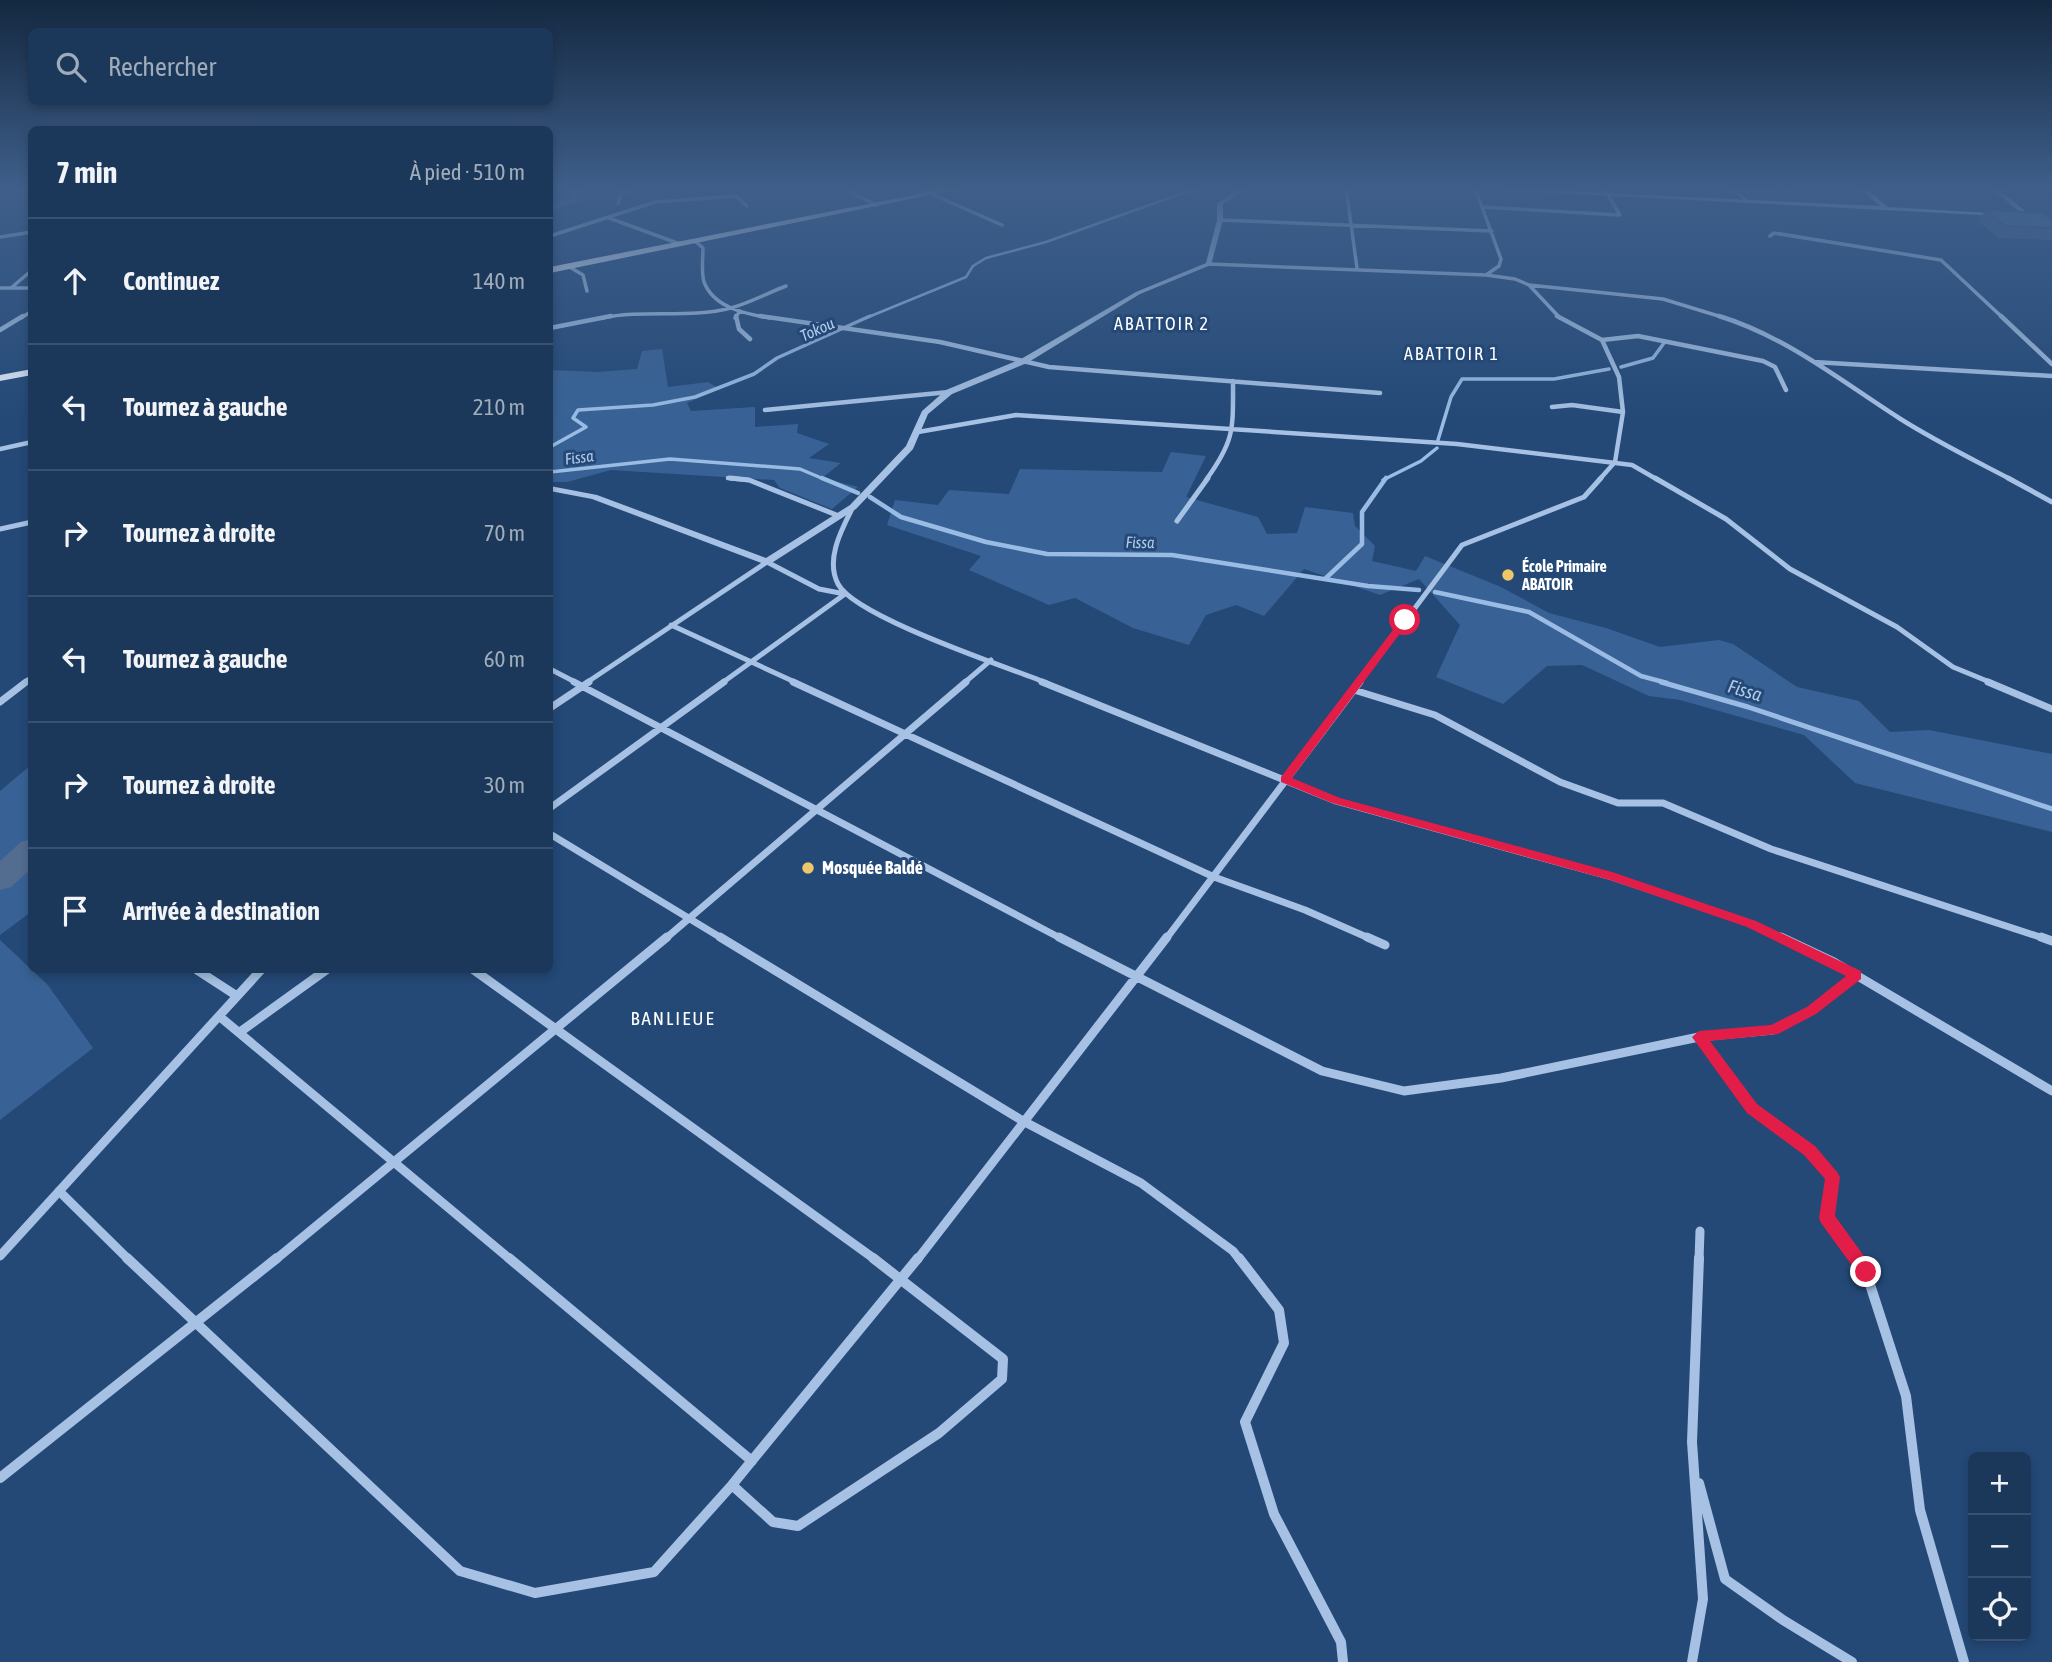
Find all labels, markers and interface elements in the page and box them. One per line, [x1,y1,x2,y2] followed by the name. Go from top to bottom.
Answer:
[28,28,553,105] search box
[52,48,90,86] icon: search
[108,52,216,82] text: Rechercher
[56,155,117,189] text: 7 min
[410,159,525,185] text: À pied · 510 m
[56,262,94,300] icon: ahead
[123,266,219,296] text: Continuez
[473,268,525,294] text: 140 m
[797,313,837,344] water label: Tokou
[1114,313,1210,334] district label: ABATTOIR 2
[1404,343,1500,364] district label: ABATTOIR 1
[56,388,94,426] icon: left
[123,392,288,422] text: Tournez à gauche
[473,394,525,420] text: 210 m
[564,446,595,468] water label: Fissa
[56,514,94,552] icon: right
[123,518,276,548] text: Tournez à droite
[484,520,525,546] text: 70 m
[1125,533,1155,551] water label: Fissa
[1521,557,1607,593] place label: École Primaire ABATOIR
[1500,567,1516,583] marker: École Primaire ABATOIR
[1389,604,1420,635] route start
[56,640,94,678] icon: left
[123,644,288,674] text: Tournez à gauche
[484,646,525,672] text: 60 m
[1725,674,1765,706] water label: Fissa
[56,766,94,804] icon: right
[123,770,276,800] text: Tournez à droite
[484,772,525,798] text: 30 m
[822,857,923,878] place label: Mosquée Baldé
[800,860,816,876] marker: Mosquée Baldé
[56,892,94,930] icon: arrive
[123,896,320,926] text: Arrivée à destination
[630,1007,716,1029] district label: BANLIEUE
[1850,1256,1881,1287] route end
[1968,1452,2031,1641] map controls
[1968,1452,2031,1515] button: +
[1968,1515,2031,1578] button: −
[1968,1578,2031,1641] button: locate

